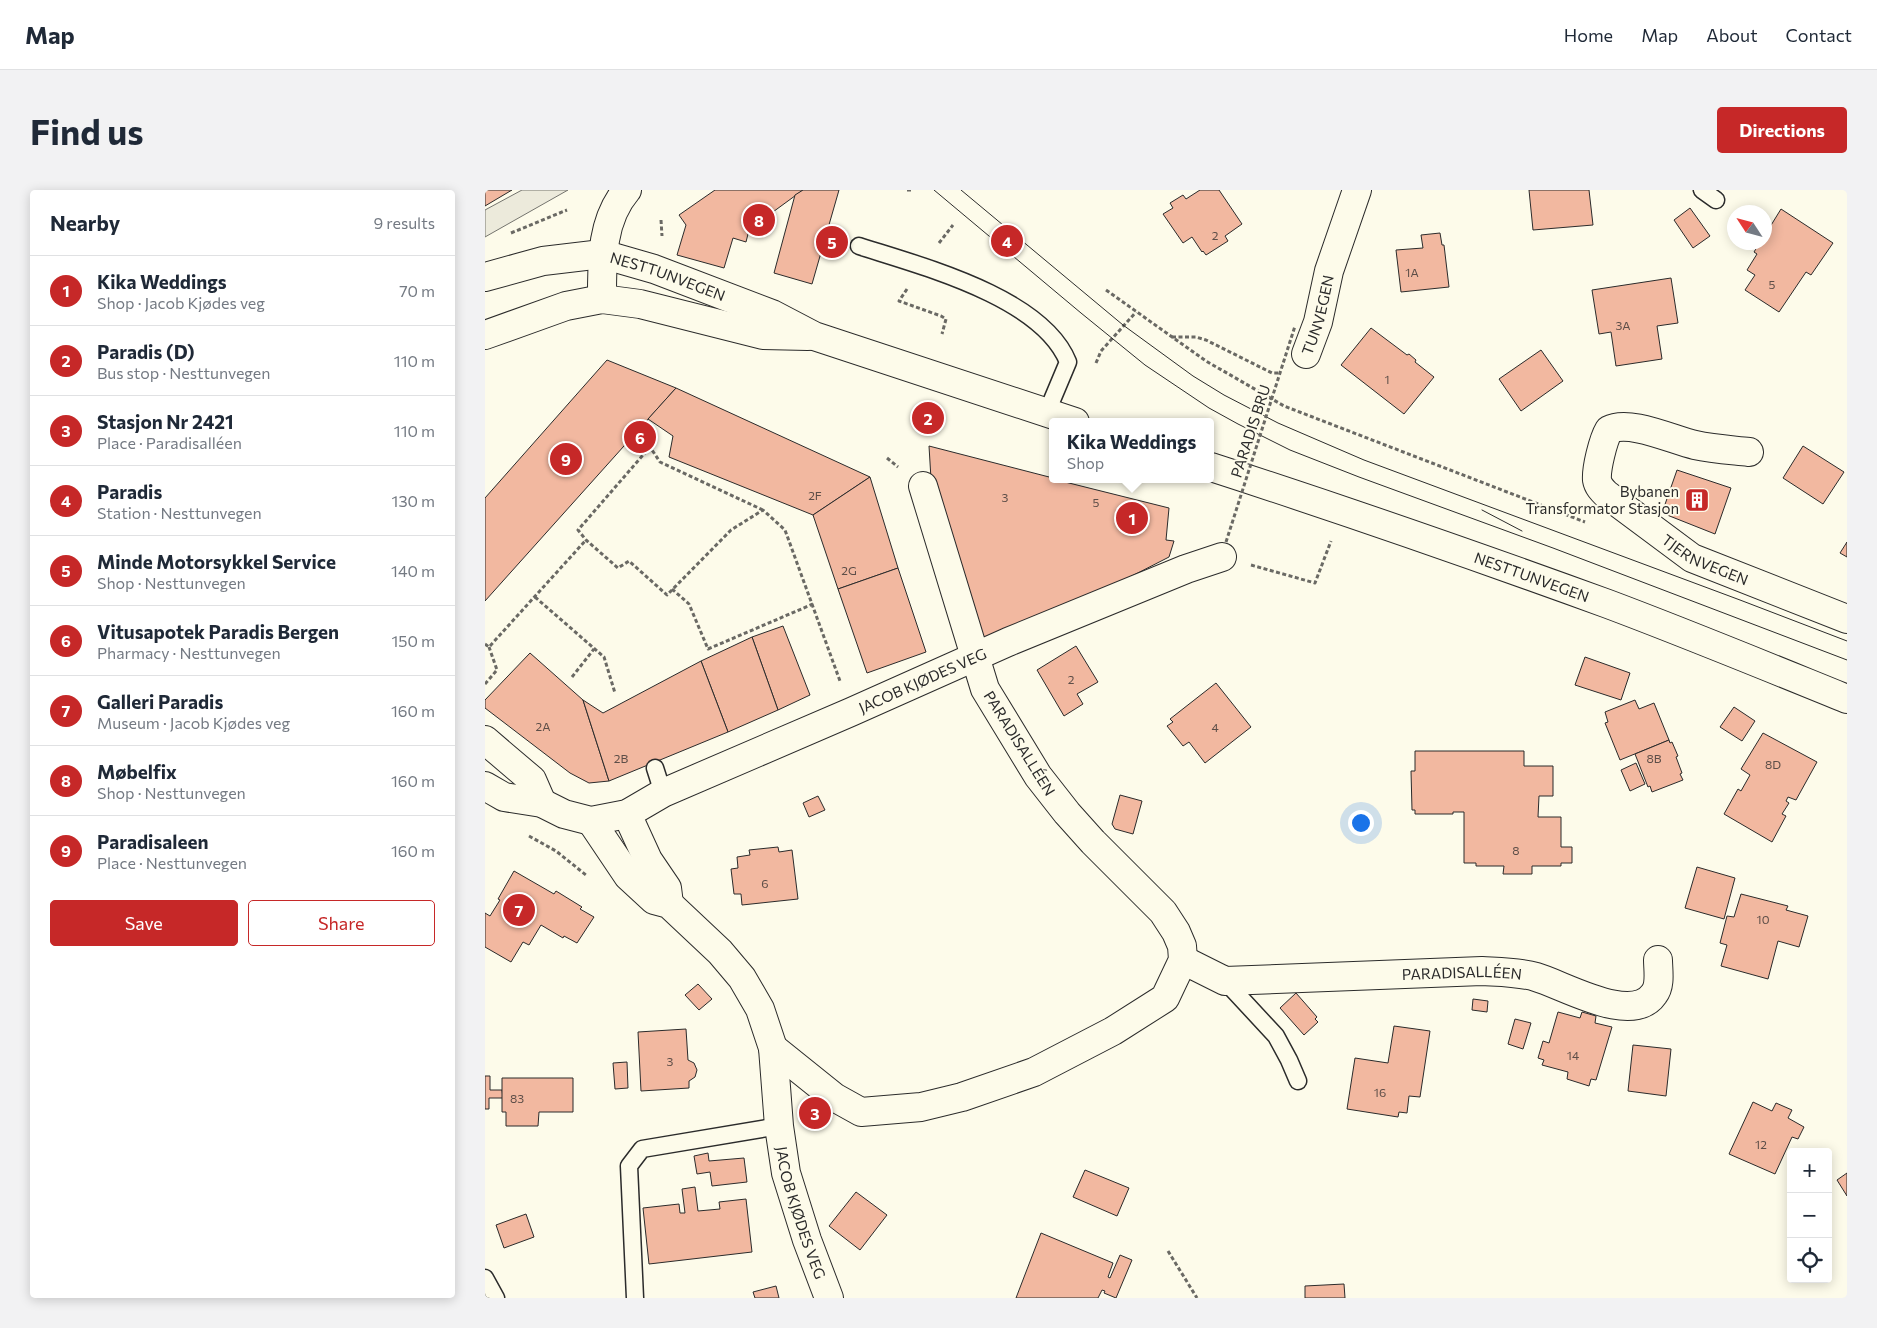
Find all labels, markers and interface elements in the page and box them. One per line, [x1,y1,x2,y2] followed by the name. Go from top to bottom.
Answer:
[25,20,75,49] text: Map
[1564,24,1613,46] text: Home
[1641,24,1678,46] text: Map
[1706,24,1758,46] text: About
[1786,24,1852,46] text: Contact
[1717,107,1847,153] button: Directions
[30,109,144,152] text: Find us
[743,201,775,239] pin: 8
[1727,205,1772,250] north arrow
[50,210,120,235] text: Nearby
[374,213,435,232] text: 9 results
[991,222,1023,260] pin: 4
[816,223,848,261] pin: 5
[1212,228,1219,242] house number: 2
[608,248,728,304] street label: NESTTUNVEGEN
[1405,265,1419,279] house number: 1A
[97,270,227,293] text: Kika Weddings
[1298,273,1337,357] street label: TUNVEGEN
[1769,277,1776,291] house number: 5
[62,281,70,300] text: 1
[399,281,435,300] text: 70 m
[97,293,265,312] text: Shop · Jacob Kjødes veg
[1616,318,1630,332] house number: 3A
[97,340,195,363] text: Paradis (D)
[61,351,71,370] text: 2
[394,351,435,370] text: 110 m
[97,363,270,382] text: Bus stop · Nesttunvegen
[1384,372,1390,386] house number: 1
[1227,382,1273,480] street label: PARADIS BRU
[912,399,944,437] pin: 2
[97,410,234,433] text: Stasjon Nr 2421
[624,418,656,456] pin: 6
[1049,418,1214,483] popup
[61,421,71,440] text: 3
[394,421,435,440] text: 110 m
[1067,430,1196,453] text: Kika Weddings
[97,433,242,452] text: Place · Paradisalléen
[550,440,582,478] pin: 9
[1067,453,1104,472] text: Shop
[97,480,162,503] text: Paradis
[1525,482,1679,517] place label: Bybanen Transformator Stasjon
[1684,487,1710,513] building icon: Bybanen Transformator Stasjon
[808,488,822,502] house number: 2F
[1002,490,1009,504] house number: 3
[61,491,71,510] text: 4
[392,491,435,510] text: 130 m
[1093,495,1100,509] house number: 5
[1116,499,1148,537] pin: 1
[97,503,262,522] text: Station · Nesttunvegen
[1659,530,1751,588] street label: TJERNVEGEN
[1472,548,1592,605] street label: NESTTUNVEGEN
[97,550,336,573] text: Minde Motorsykkel Service
[61,561,71,580] text: 5
[391,561,435,580] text: 140 m
[841,563,857,577] house number: 2G
[97,573,246,592] text: Shop · Nesttunvegen
[97,620,339,643] text: Vitusapotek Paradis Bergen
[61,631,71,650] text: 6
[392,631,435,650] text: 150 m
[97,643,281,662] text: Pharmacy · Nesttunvegen
[856,644,989,717] street label: JACOB KJØDES VEG
[1068,672,1075,686] house number: 2
[981,687,1060,799] street label: PARADISALLÉEN
[97,690,223,713] text: Galleri Paradis
[62,701,70,720] text: 7
[391,701,435,720] text: 160 m
[97,713,290,732] text: Museum · Jacob Kjødes veg
[536,719,550,733] house number: 2A
[1211,720,1219,734] house number: 4
[614,751,628,765] house number: 2B
[1646,751,1662,765] house number: 8B
[1765,757,1781,771] house number: 8D
[97,760,177,783] text: Møbelfix
[61,771,71,790] text: 8
[391,771,435,790] text: 160 m
[97,783,246,802] text: Shop · Nesttunvegen
[1348,810,1374,836] your location
[97,830,208,853] text: Paradisaleen
[61,841,71,860] text: 9
[391,841,435,860] text: 160 m
[1512,843,1520,857] house number: 8
[97,853,247,872] text: Place · Nesttunvegen
[761,876,769,890] house number: 6
[503,891,535,929] pin: 7
[50,900,238,946] button: Save
[248,900,435,946] button: Share
[1757,912,1770,926] house number: 10
[1401,962,1523,983] street label: PARADISALLÉEN
[1567,1048,1579,1062] house number: 14
[667,1054,674,1068] house number: 3
[1374,1085,1386,1099] house number: 16
[510,1091,524,1105] house number: 83
[799,1094,831,1132] pin: 3
[1755,1137,1767,1151] house number: 12
[773,1145,830,1281] street label: JACOB KJØDES VEG
[1787,1148,1832,1283] map controls
[1787,1148,1832,1193] button: +
[1787,1193,1832,1238] button: −
[1787,1238,1832,1283] button: locate

